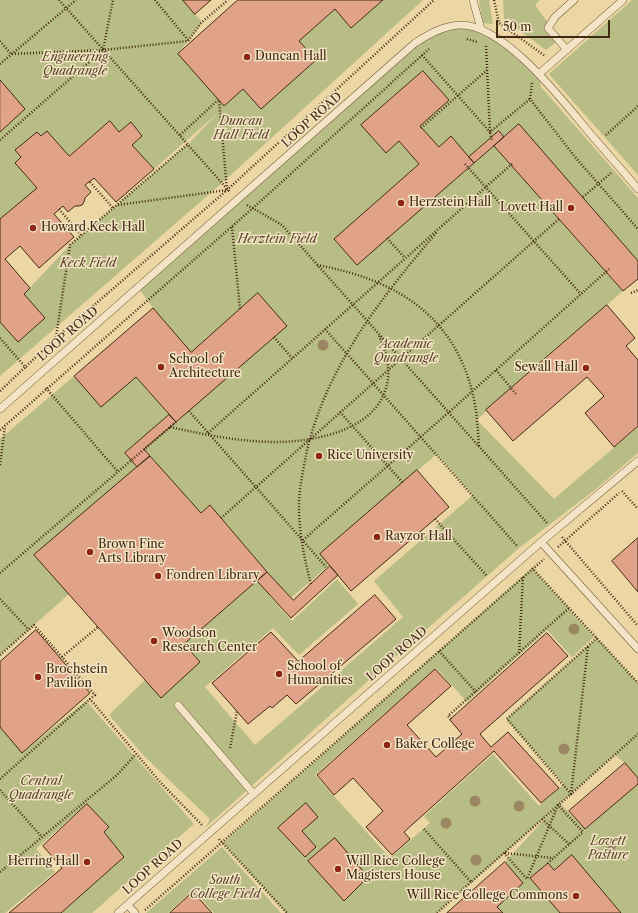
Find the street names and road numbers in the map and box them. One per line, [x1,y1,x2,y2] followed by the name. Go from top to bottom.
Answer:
[279,89,345,151] street label: LOOP ROAD
[35,304,101,364] street label: LOOP ROAD
[364,624,430,684] street label: LOOP ROAD
[120,836,186,898] street label: LOOP ROAD

